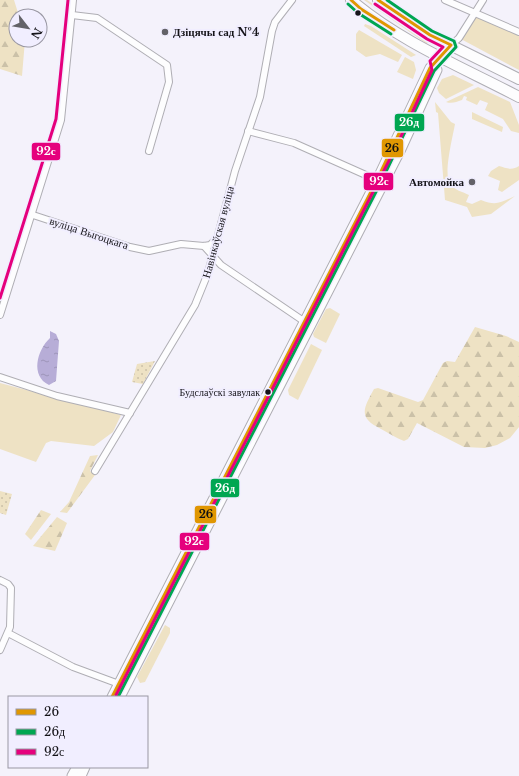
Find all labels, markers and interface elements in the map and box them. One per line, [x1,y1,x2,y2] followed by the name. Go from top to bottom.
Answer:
[8,8,48,48] north arrow
[353,8,363,18] unlabelled marker
[28,25,45,42] text: N
[173,25,259,39] place label: Дзіцячы сад №4
[160,27,170,37] marker: Дзіцячы сад №4
[394,113,425,132] line badge: 26д
[399,115,420,129] text: 26д
[381,138,404,158] line badge: 26
[385,141,399,155] text: 26
[31,142,61,161] line badge: 92с
[36,144,56,158] text: 92с
[363,172,394,191] line badge: 92с
[369,174,389,188] text: 92с
[409,175,464,189] place label: Автомойка
[467,177,477,187] marker: Автомойка
[199,184,237,280] street label: Навінкаўская вуліца
[48,214,130,252] street label: вуліца Выгоцкага
[180,386,260,399] place label: Будслаўскі завулак
[263,387,273,397] marker: Будслаўскі завулак
[210,478,240,498] line badge: 26д
[215,481,236,495] text: 26д
[194,505,217,524] line badge: 26
[199,507,213,521] text: 26
[179,532,210,551] line badge: 92с
[184,534,204,548] text: 92с
[8,696,148,768] legend
[44,704,59,719] text: 26
[44,724,65,739] text: 26д
[44,744,64,759] text: 92с

